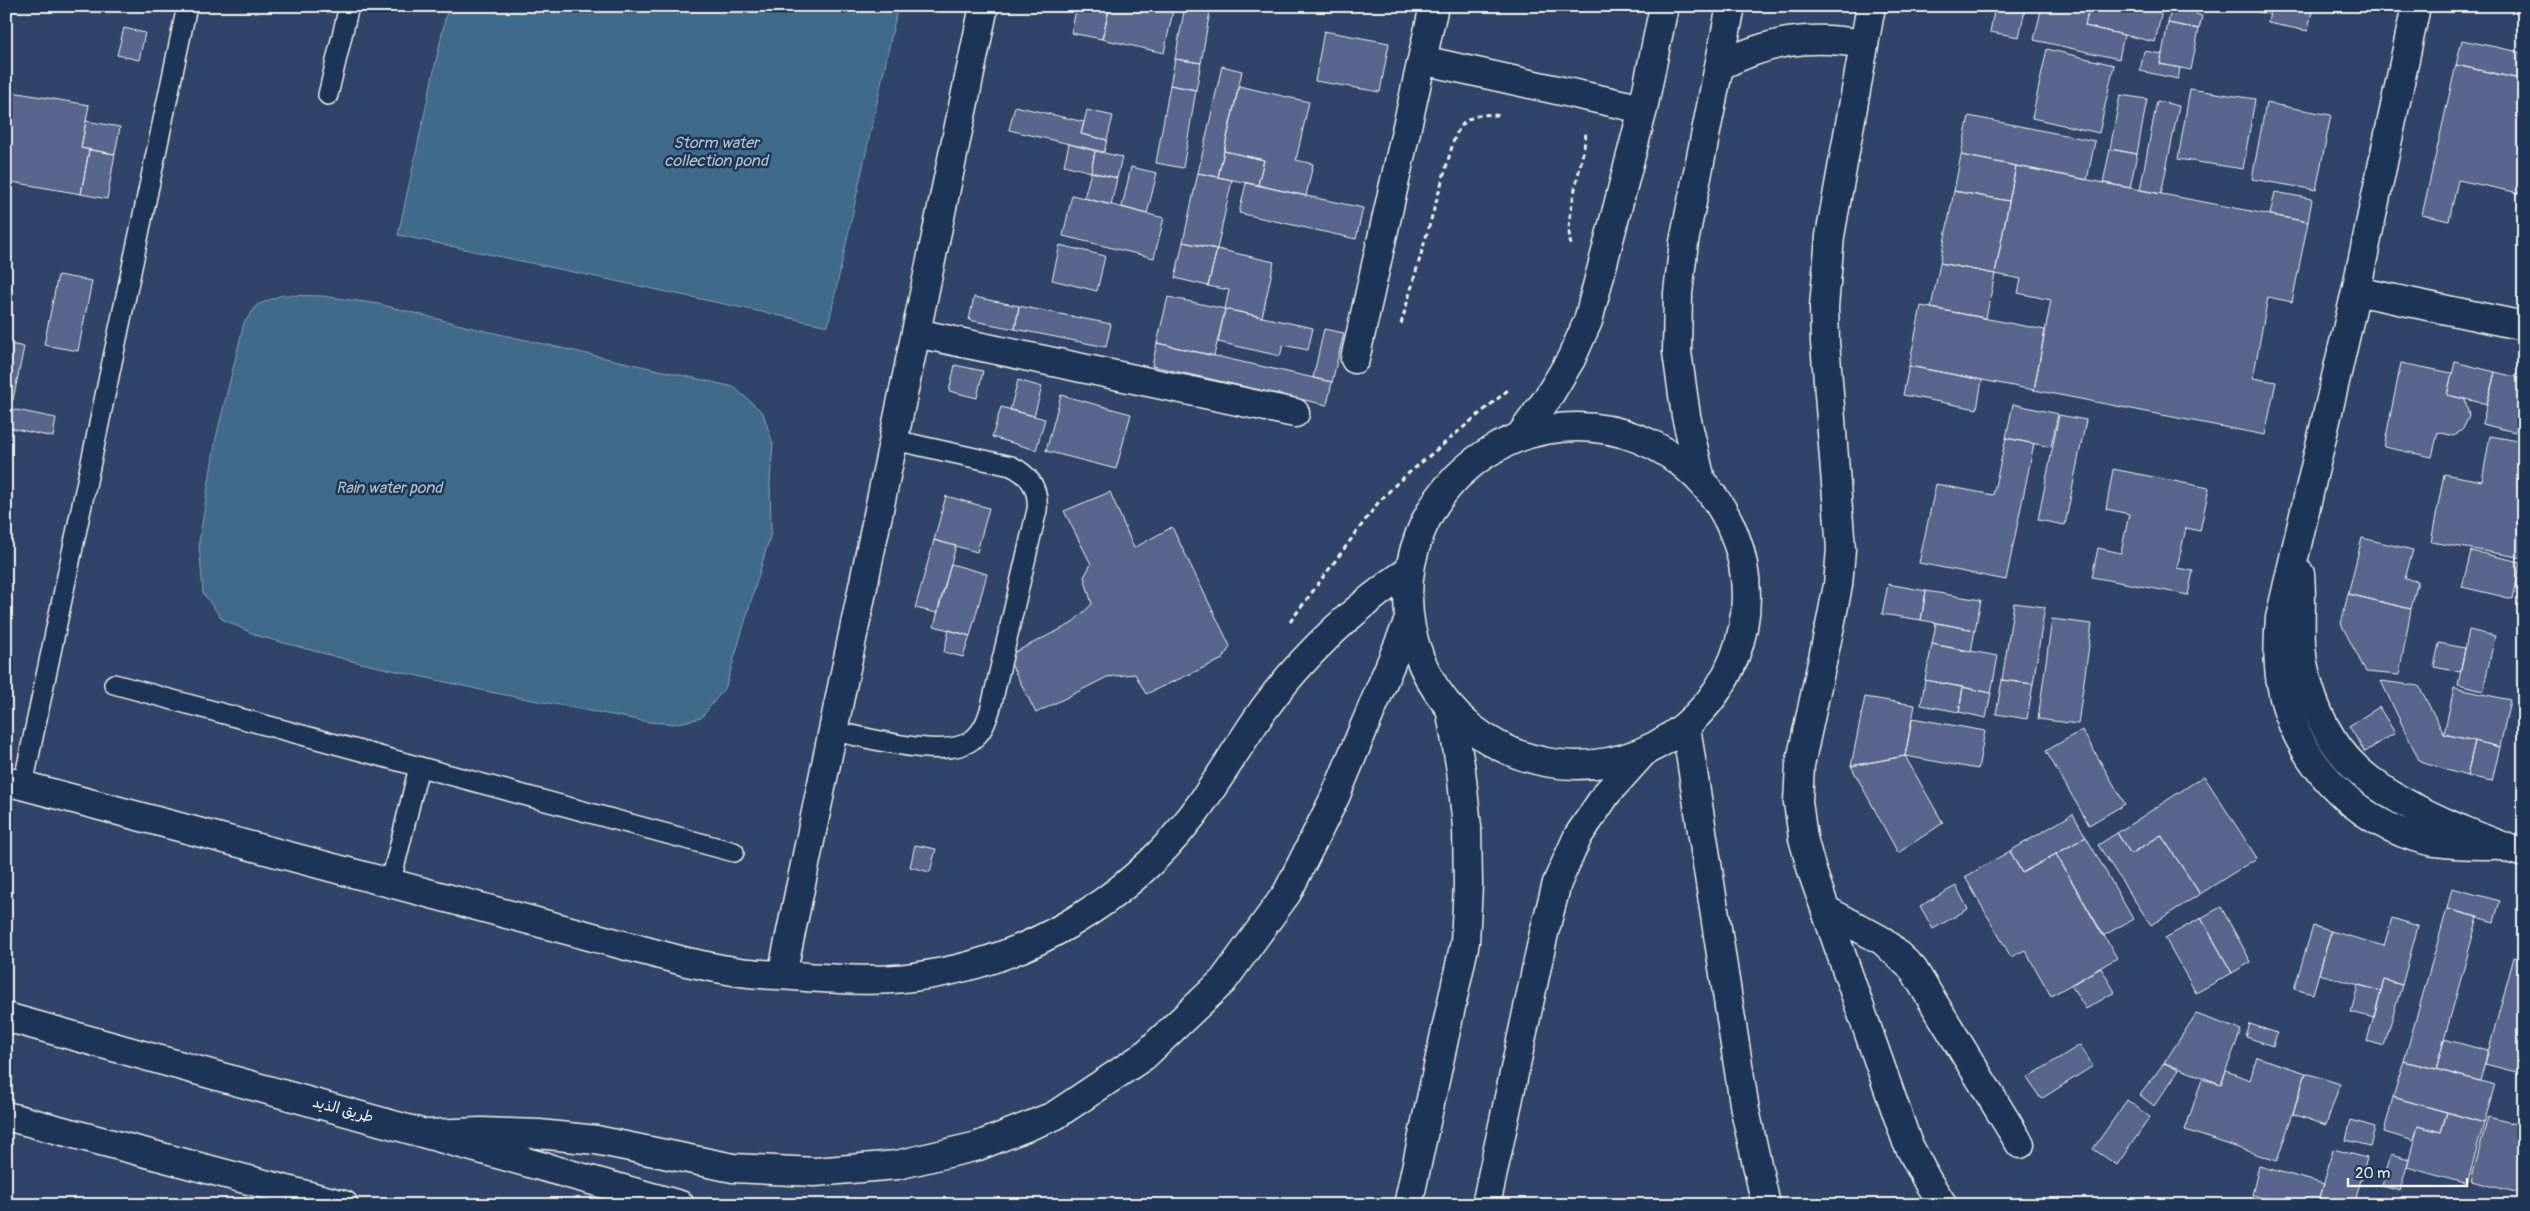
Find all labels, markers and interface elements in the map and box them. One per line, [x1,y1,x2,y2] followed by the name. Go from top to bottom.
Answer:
[664,133,770,171] water label: Storm water collection pond
[336,478,444,498] water label: Rain water pond
[310,1093,376,1127] street label: طريق الذيد
[2348,1156,2466,1188] scale bar
[2355,1164,2390,1183] text: 20 m

